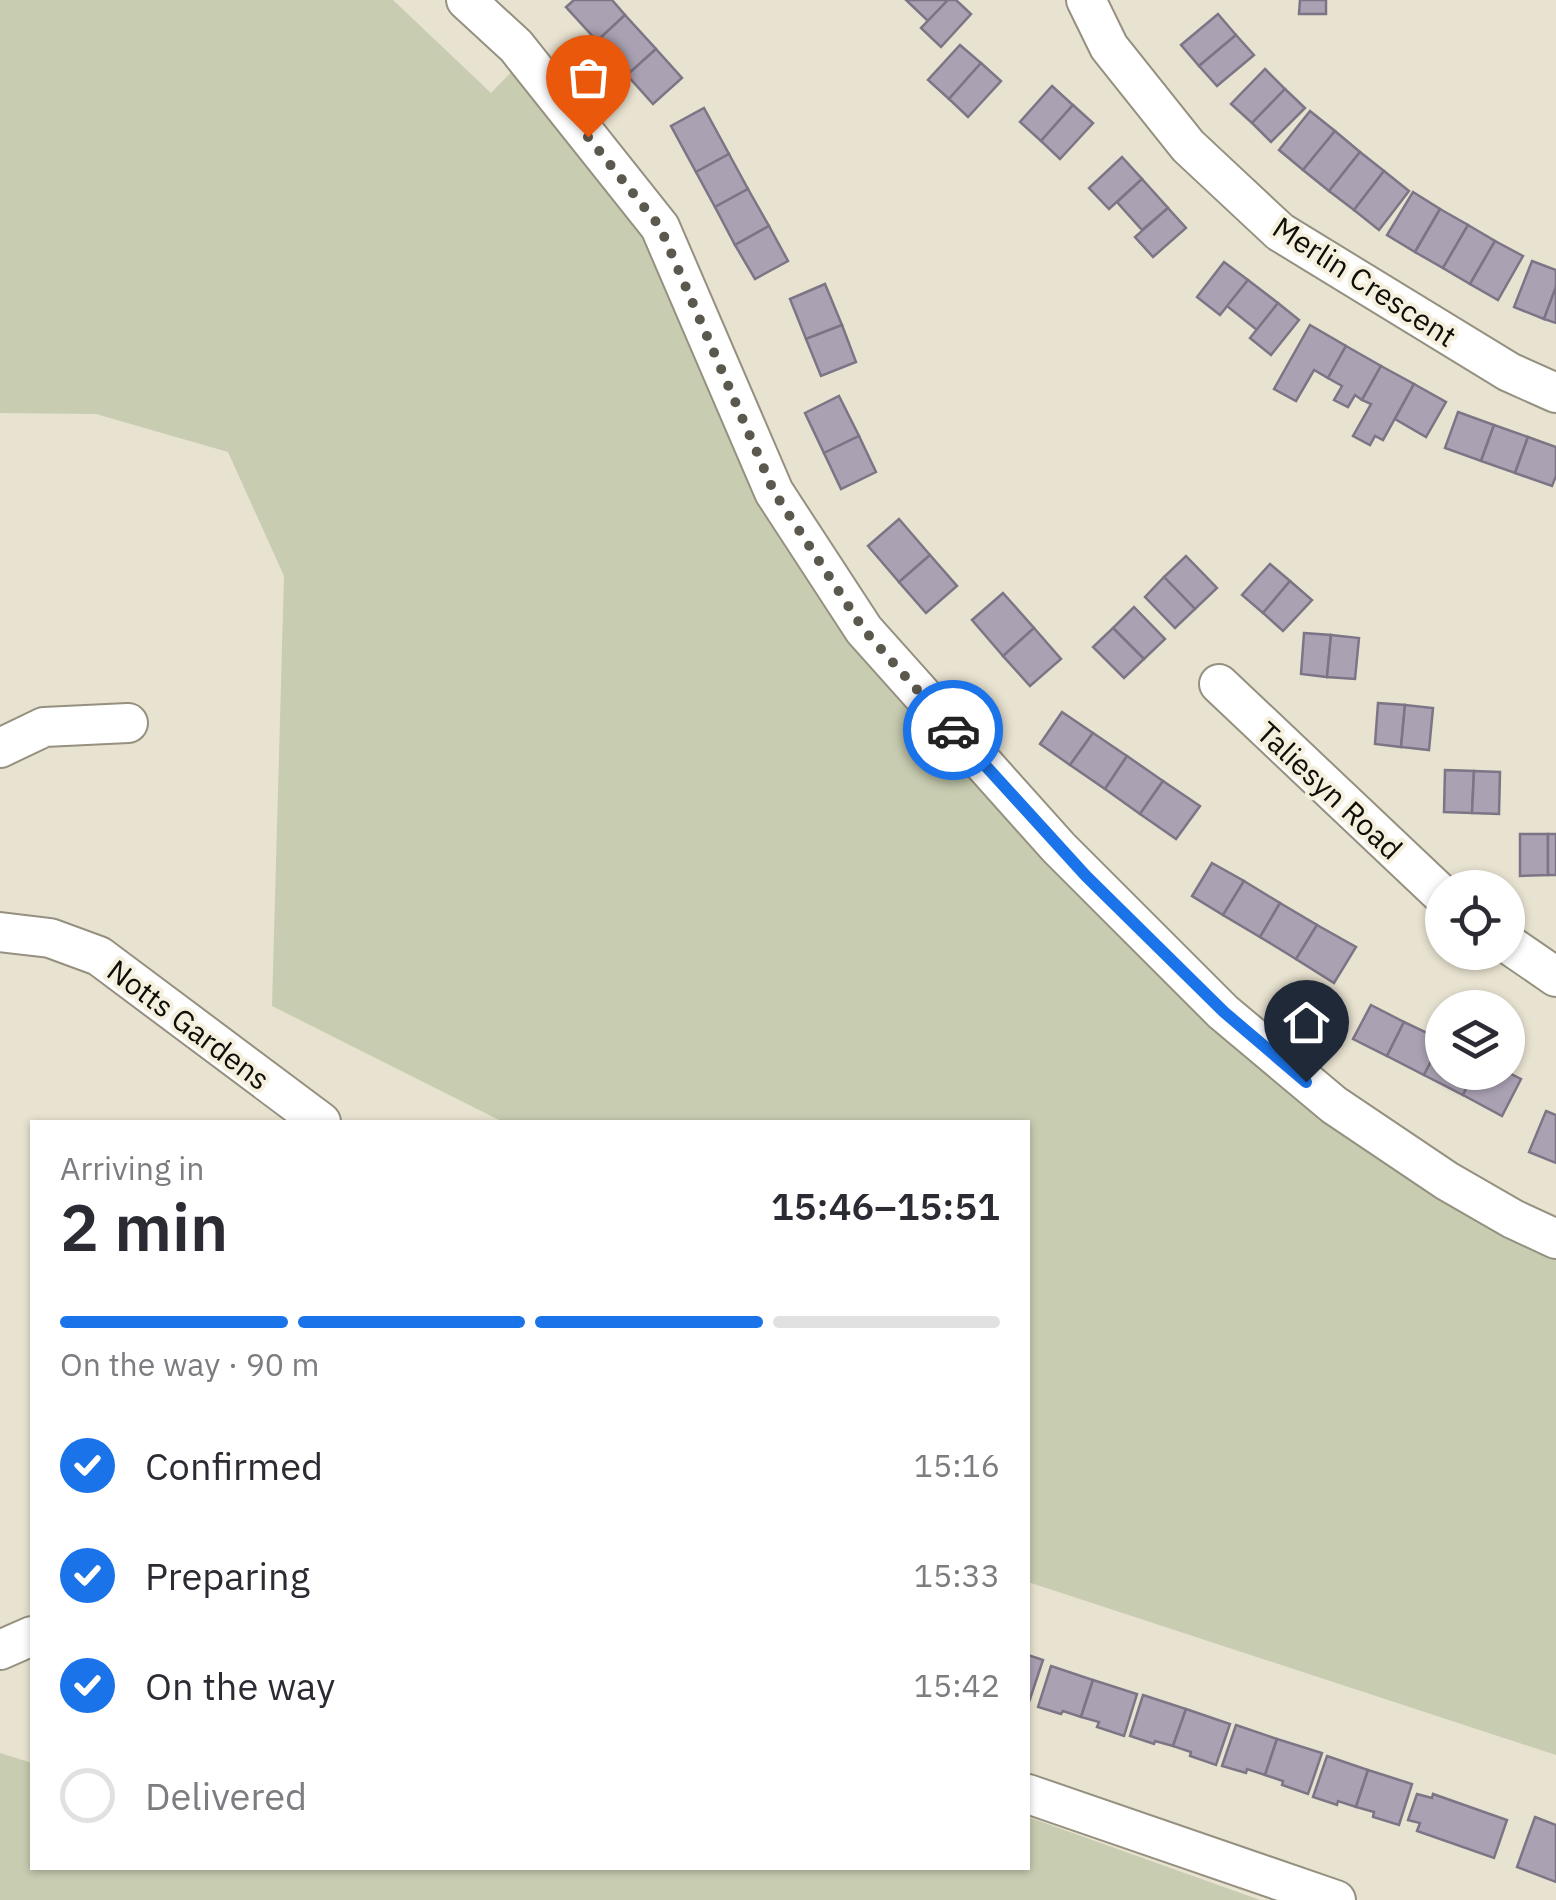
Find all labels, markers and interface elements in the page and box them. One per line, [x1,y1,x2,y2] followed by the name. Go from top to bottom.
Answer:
[546,35,631,138] pin
[561,50,616,105] icon: bag
[1266,207,1464,355] street label: Merlin Crescent
[903,680,1003,780] courier
[926,703,981,758] icon: car
[1249,713,1411,867] street label: Taliesyn Road
[1425,870,1525,1090] map controls
[1425,870,1525,970] button: locate
[100,950,278,1098] street label: Notts Gardens
[1264,980,1349,1083] pin
[1425,990,1525,1090] button: layers
[1279,995,1334,1050] icon: home
[60,1147,205,1189] text: Arriving in
[771,1181,1000,1230] text: 15:46–15:51
[60,1184,228,1269] text: 2 min
[60,1343,320,1385] text: On the way · 90 m
[60,1438,115,1493] icon: check
[145,1441,323,1490] text: Confirmed
[914,1444,1000,1486] text: 15:16
[60,1548,115,1603] icon: check
[145,1551,310,1600] text: Preparing
[914,1554,1000,1596] text: 15:33
[60,1658,115,1713] icon: check
[145,1661,335,1710] text: On the way
[914,1664,1000,1706] text: 15:42
[145,1771,307,1820] text: Delivered

